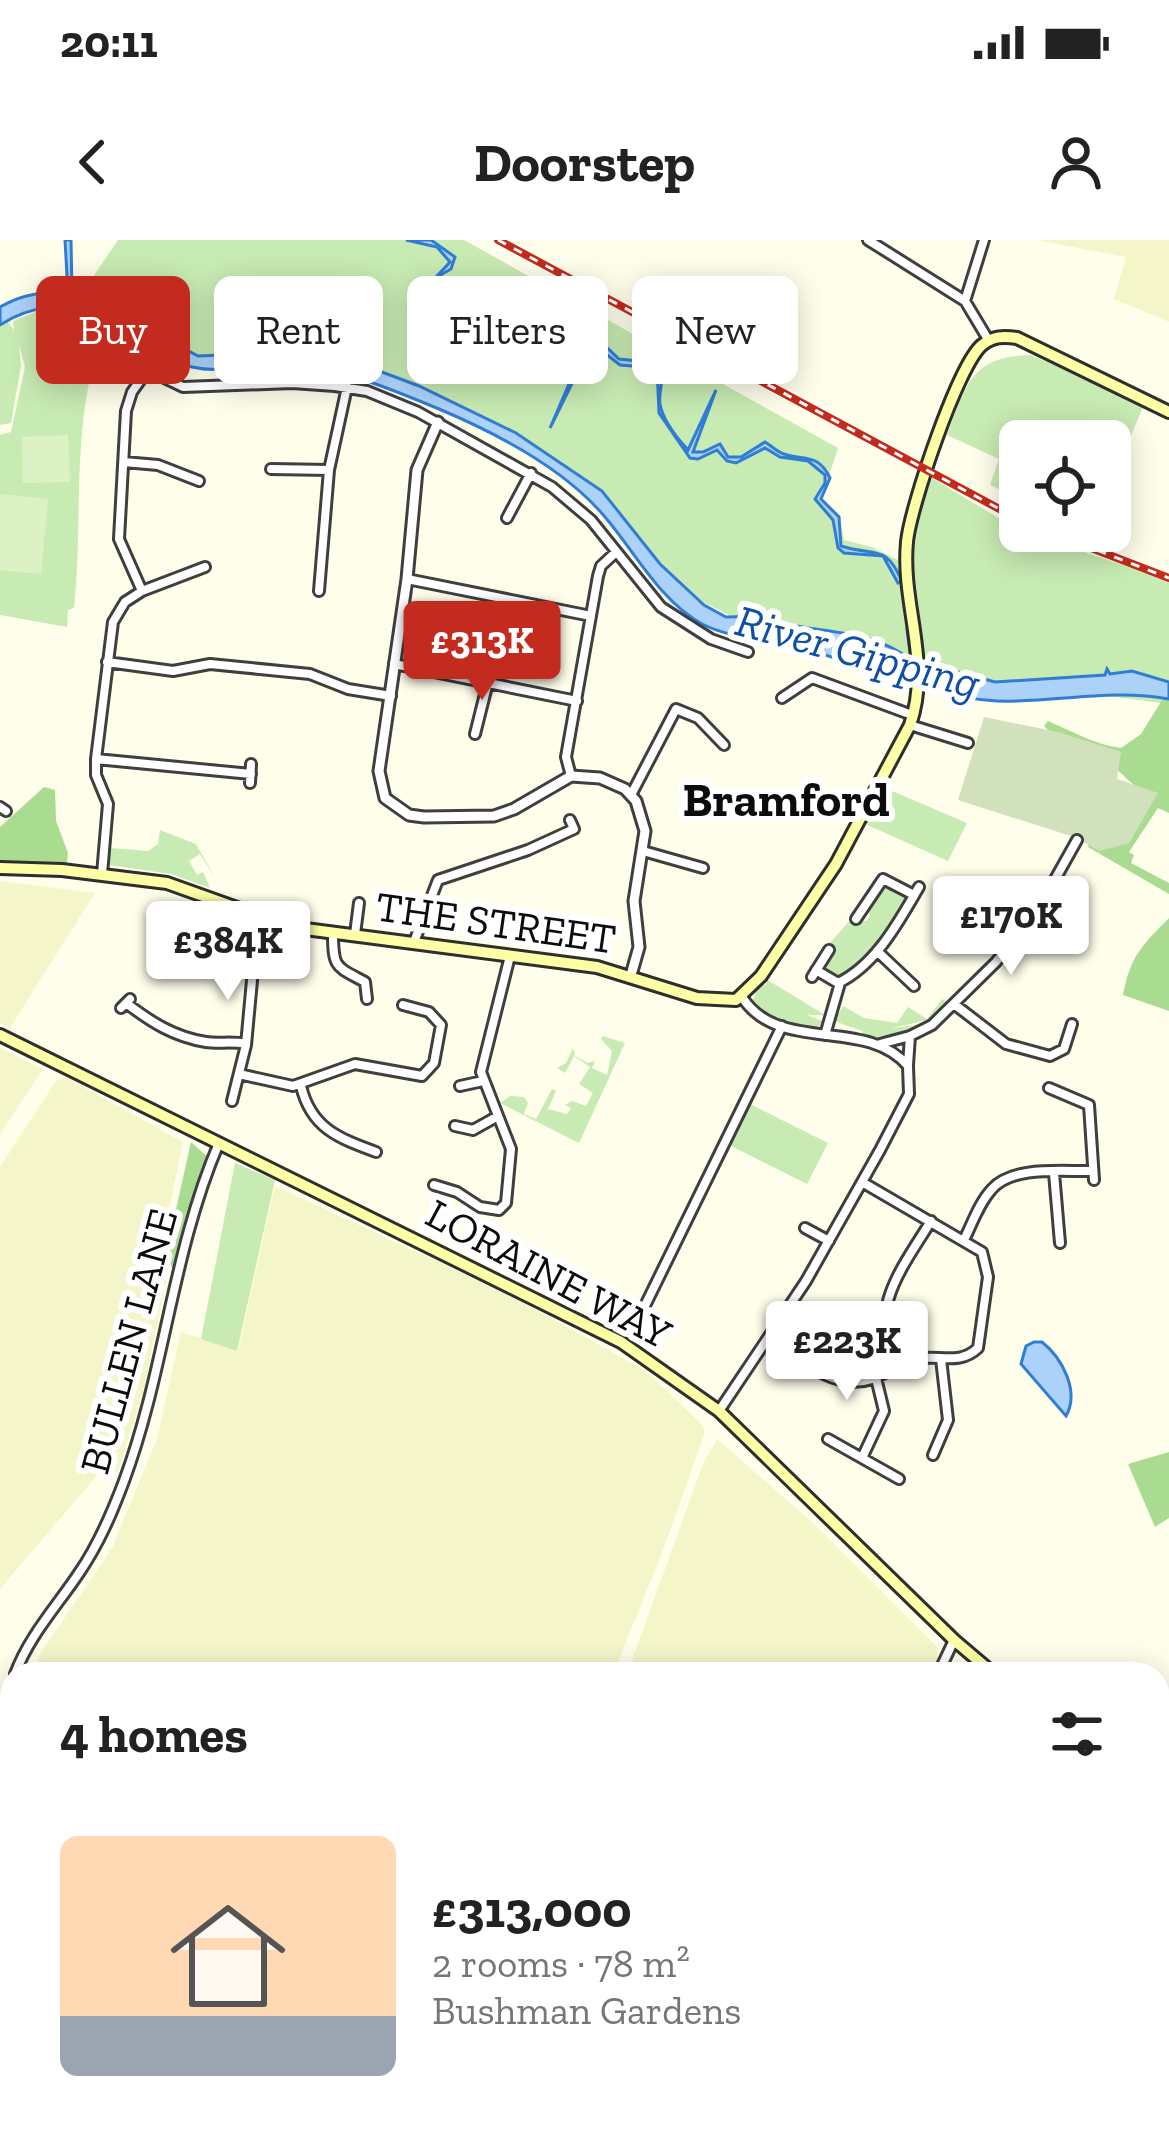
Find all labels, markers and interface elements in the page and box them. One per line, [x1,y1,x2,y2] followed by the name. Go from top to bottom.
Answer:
[60,15,158,69] text: 20:11
[60,129,126,195] icon: back
[1043,129,1109,195] icon: person
[474,130,695,195] text: Doorstep
[36,276,190,384] chip: Buy
[214,276,383,384] chip: Rent
[407,276,608,384] chip: Filters
[632,276,798,384] chip: New
[999,420,1131,552] map controls
[999,420,1131,552] button: locate
[730,593,987,711] water label: River Gipping
[398,601,566,703] pin: £313K
[431,616,533,663] text: £313K
[682,771,890,828] district label: Bramford
[927,876,1095,978] pin: £170K
[373,880,619,965] street label: THE STREET
[960,891,1062,938] text: £170K
[144,901,312,1003] pin: £384K
[173,916,283,963] text: £384K
[418,1188,680,1359] street label: LORAINE WAY
[69,1203,188,1479] street label: BULLEN LANE
[763,1301,931,1403] pin: £223K
[793,1316,901,1363] text: £223K
[1044,1701,1110,1767] icon: filters
[60,1704,248,1765] text: 4 homes
[432,1879,632,1940] text: £313,000
[156,1884,300,2028] icon: home
[432,1940,690,1987] text: 2 rooms · 78 m²
[432,1987,741,2034] text: Bushman Gardens

